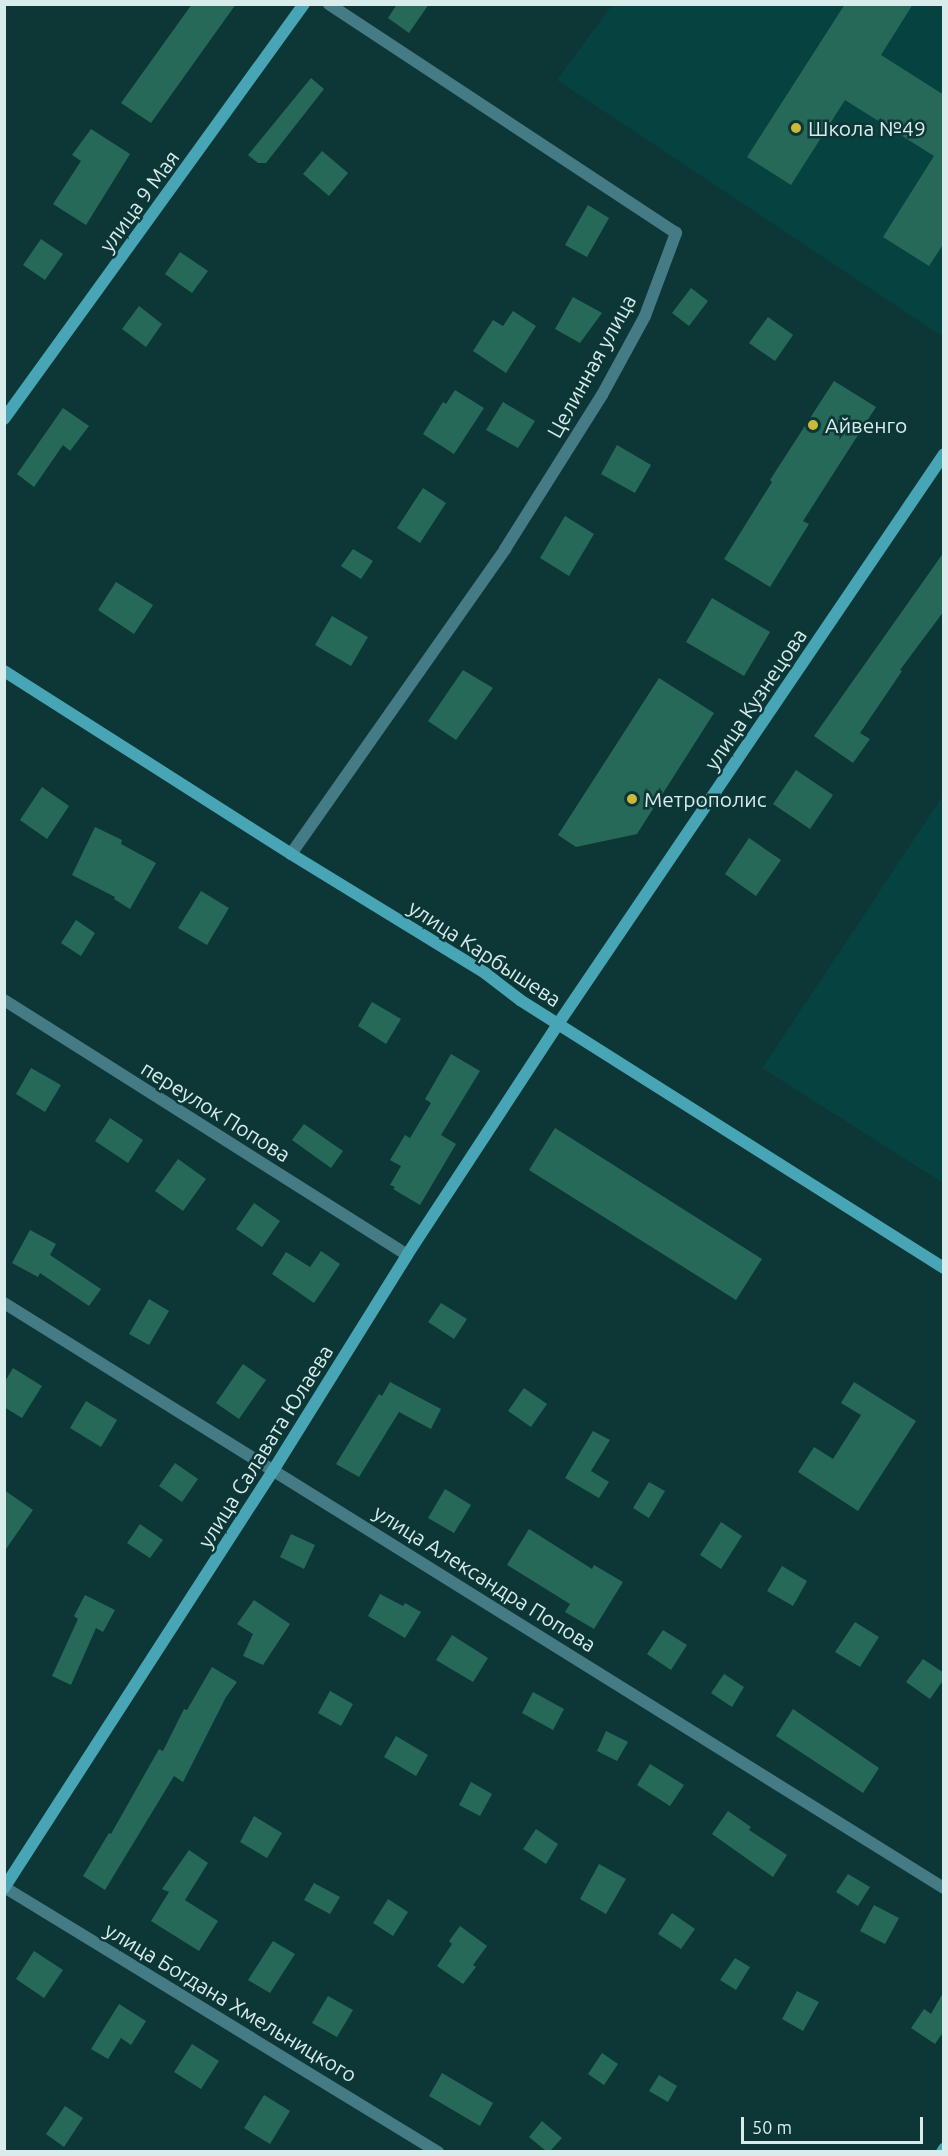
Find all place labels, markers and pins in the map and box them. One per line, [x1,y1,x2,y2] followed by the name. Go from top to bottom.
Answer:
[808,115,926,141] place label: Школа №49
[789,121,803,135] marker: Школа №49
[825,412,907,438] place label: Айвенго
[806,418,820,432] marker: Айвенго
[644,786,767,812] place label: Метрополис
[625,792,639,806] marker: Метрополис

